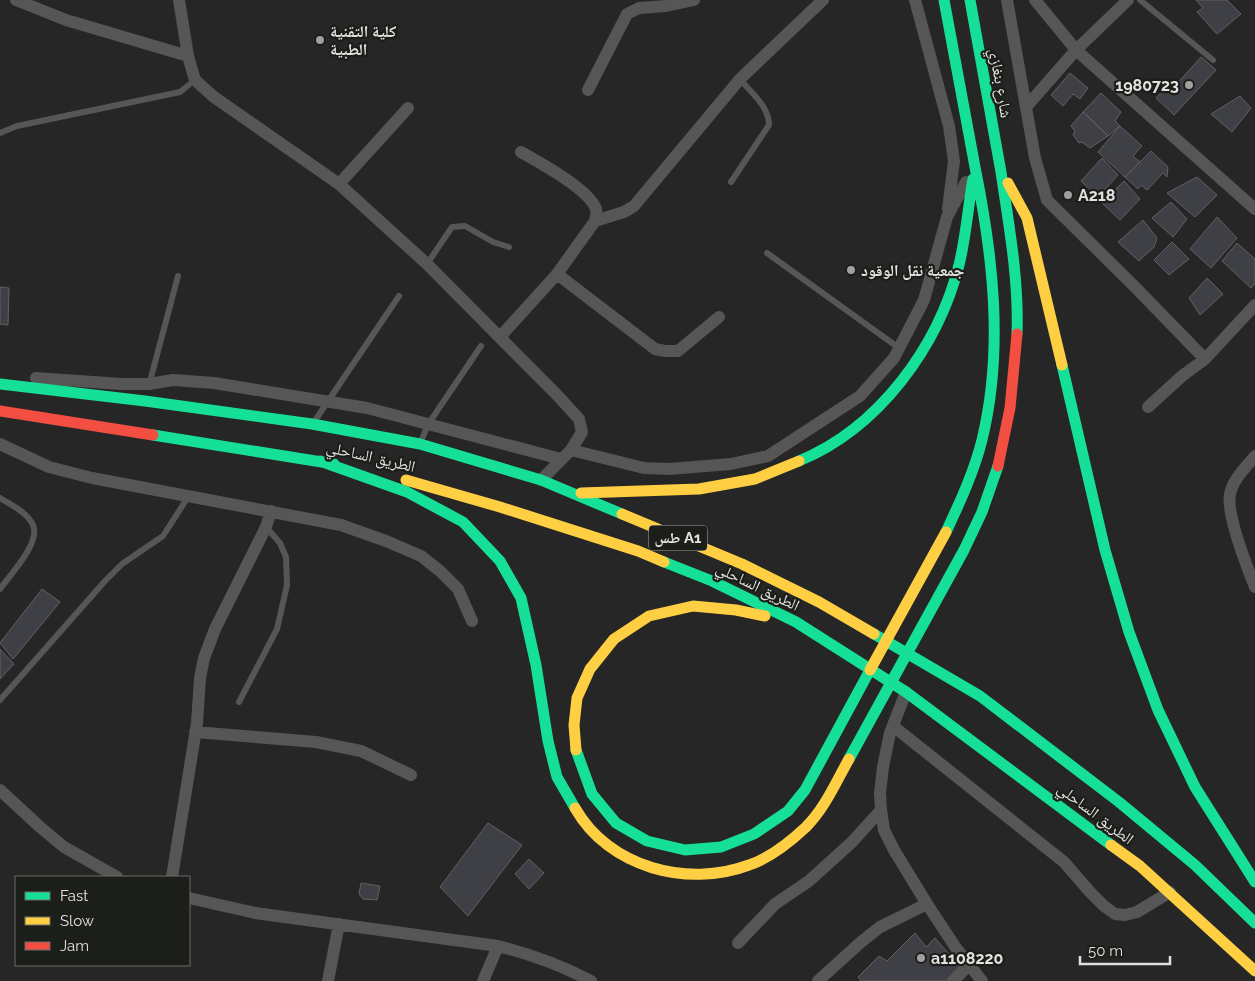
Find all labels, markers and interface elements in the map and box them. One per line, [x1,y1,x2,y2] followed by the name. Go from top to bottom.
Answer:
[330,22,396,59] place label: كلية التقنية الطبية
[314,34,326,46] marker: كلية التقنية الطبية
[982,47,1016,120] street label: شارع بنغازي
[1115,76,1179,95] place label: 1980723
[1183,79,1195,91] marker: 1980723
[1078,186,1115,205] place label: A218
[1062,189,1074,201] marker: A218
[861,261,964,280] place label: جمعية نقل الوقود
[845,264,857,276] marker: جمعية نقل الوقود
[324,437,417,479] street label: الطريق الساحلي
[649,526,707,550] road number: طس A1
[712,558,803,618] street label: الطريق الساحلي
[1052,779,1138,851] street label: الطريق الساحلي
[15,876,190,966] legend
[60,887,88,905] text: Fast
[60,912,94,930] text: Slow
[1080,934,1170,966] scale bar
[60,937,89,955] text: Jam
[1088,942,1123,960] text: 50 m
[931,949,1004,968] place label: a1108220
[915,952,927,964] marker: a1108220

